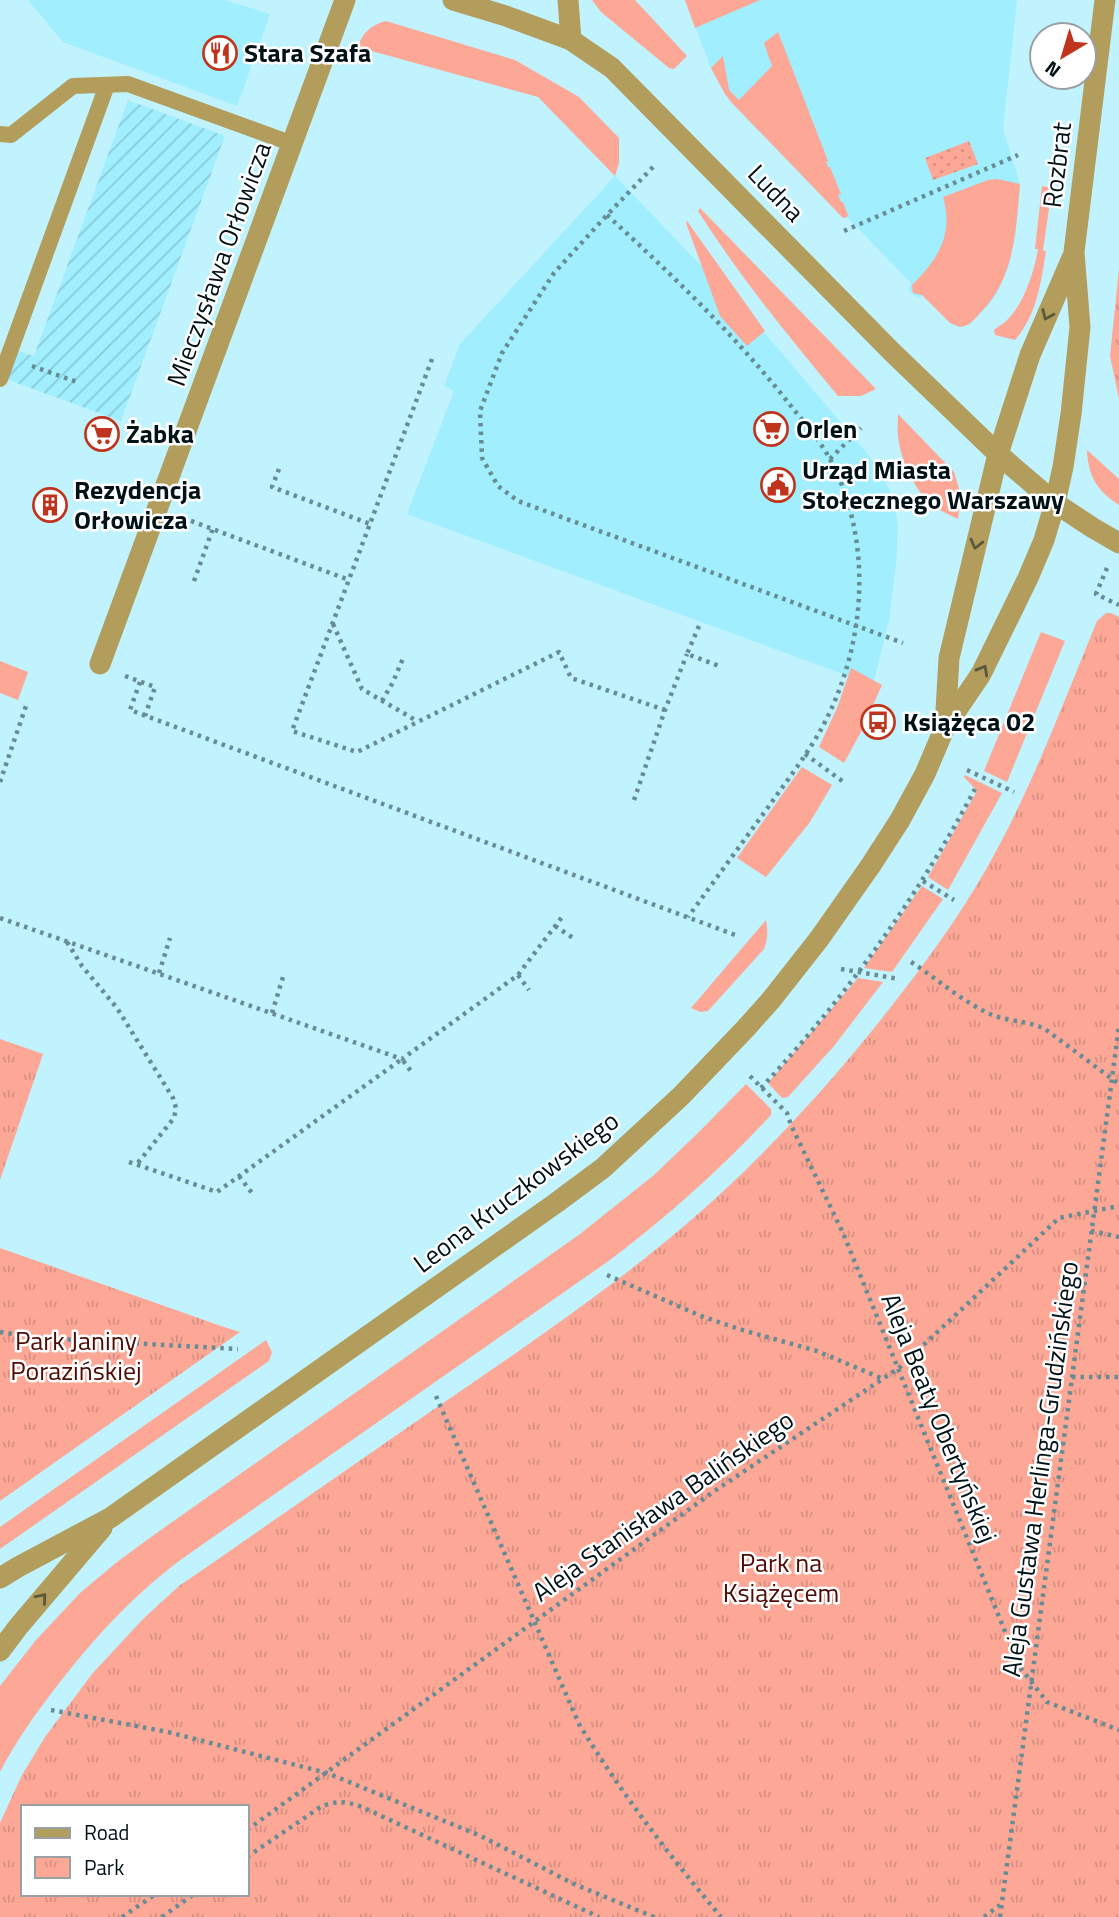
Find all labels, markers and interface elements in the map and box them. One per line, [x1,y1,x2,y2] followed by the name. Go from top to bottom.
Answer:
[1028,21,1098,91] north arrow
[244,33,371,72] place label: Stara Szafa
[201,34,239,72] restaurant icon: Stara Szafa
[1038,54,1066,85] text: N
[1032,120,1081,210] street label: Rozbrat
[156,136,281,391] street label: Mieczysława Orłowicza
[739,155,814,230] street label: Ludna
[1041,308,1055,320] one-way arrow
[796,409,857,448] place label: Orlen
[752,410,790,448] supermarket icon: Orlen
[126,414,194,453] place label: Żabka
[83,415,121,453] supermarket icon: Żabka
[802,450,1064,519] place label: Urząd Miasta Stołecznego Warszawy
[759,466,797,504] public building icon: Urząd Miasta Stołecznego Warszawy
[74,470,201,539] place label: Rezydencja Orłowicza
[31,486,69,524] building icon: Rezydencja Orłowicza
[970,538,984,550] one-way arrow
[974,665,988,677] one-way arrow
[903,702,1035,741] place label: Książęca 02
[859,703,897,741] bus stop icon: Książęca 02
[405,1101,627,1282] street label: Leona Kruczkowskiego
[991,1259,1088,1679] street label: Aleja Gustawa Herlinga-Grudzińskiego
[871,1287,1007,1549] street label: Aleja Beaty Obertyńskiej
[10,1321,142,1390] park label: Park Janiny Porazińskiej
[524,1400,801,1611] street label: Aleja Stanisława Balińskiego
[723,1543,839,1612] park label: Park na Książęcem
[34,1593,47,1605] one-way arrow
[21,1805,248,1896] legend
[84,1816,129,1848] text: Road
[84,1851,124,1883] text: Park

